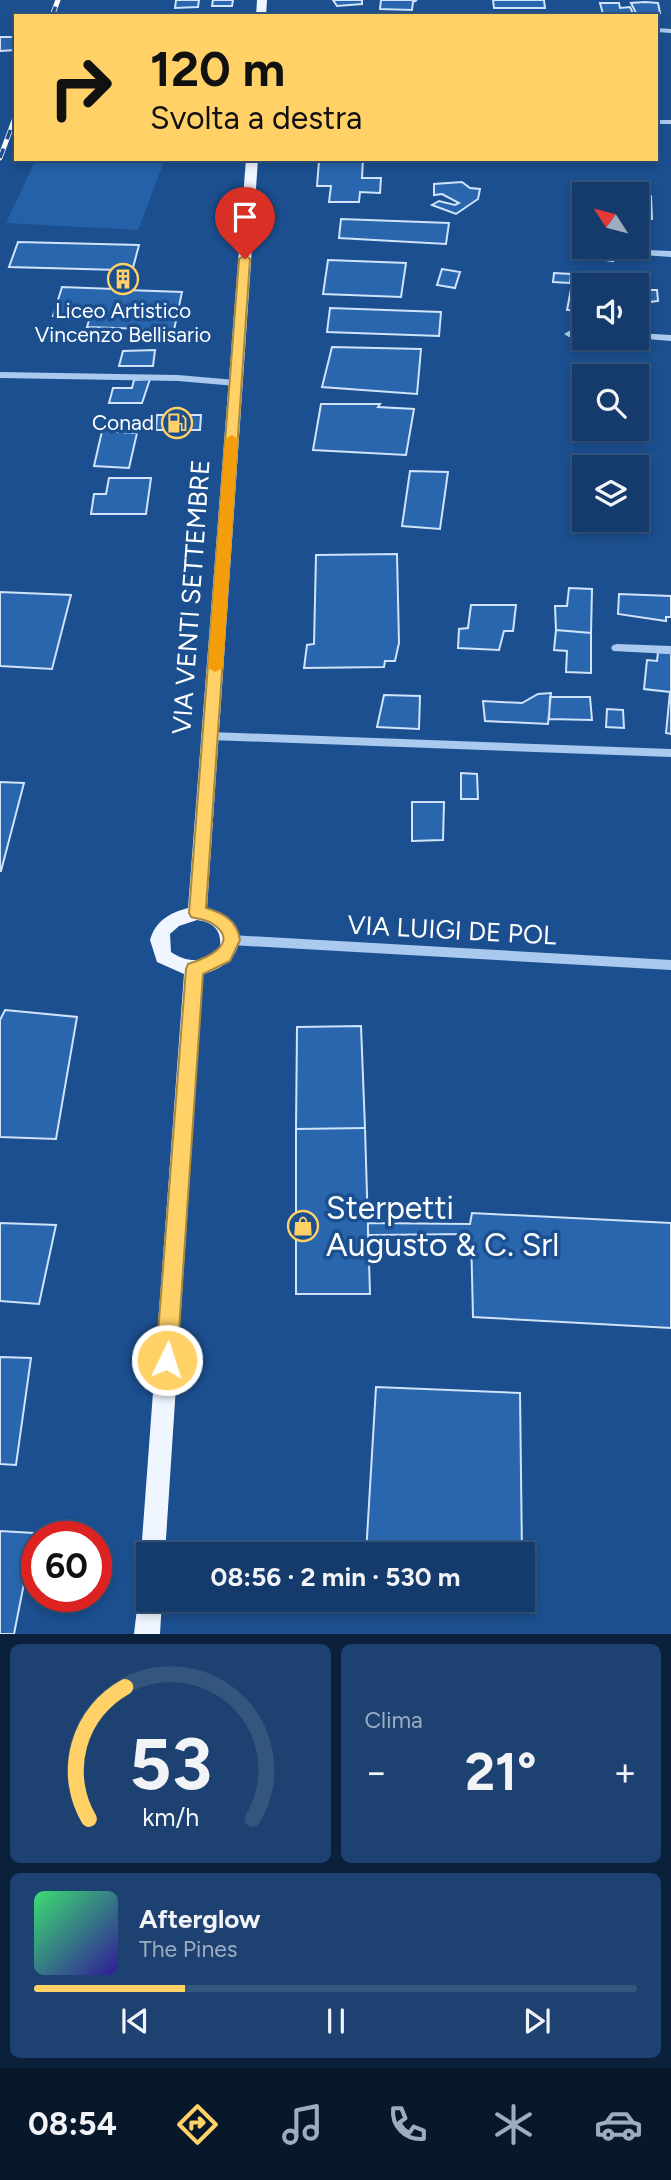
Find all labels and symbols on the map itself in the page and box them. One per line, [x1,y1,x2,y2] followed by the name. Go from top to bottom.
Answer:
[572,182,649,259] north arrow
[215,187,275,259] pin
[106,262,140,296] building icon: Liceo Artistico Vincenzo Bellisario
[35,298,211,347] place label: Liceo Artistico Vincenzo Bellisario
[160,406,194,440] fuel station icon: Conad
[92,410,154,435] place label: Conad
[165,458,217,736] street label: VIA VENTI SETTEMBRE
[347,909,558,951] street label: VIA LUIGI DE POL
[326,1189,559,1264] place label: Sterpetti Augusto & C. Srl
[286,1209,320,1243] shop icon: Sterpetti Augusto & C. Srl
[130,1323,204,1397] position arrow
[21,1521,112,1612] speed limit sign: 60

